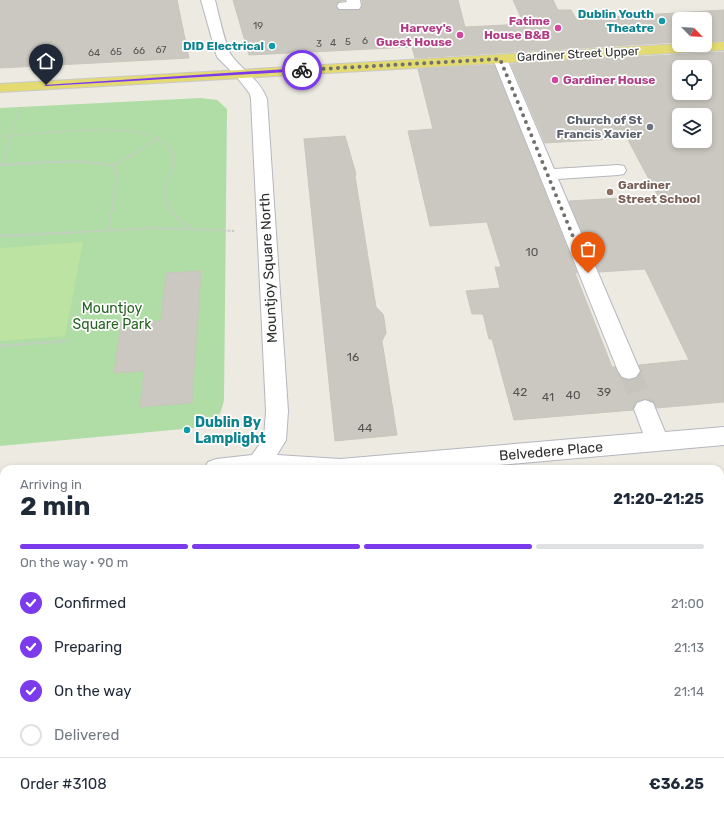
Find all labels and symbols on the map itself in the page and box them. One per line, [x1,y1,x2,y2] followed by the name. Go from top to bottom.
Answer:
[578,7,654,35] place label: Dublin Youth Theatre
[672,12,712,52] north arrow
[484,14,550,42] place label: Fatime House B&B
[657,16,667,26] marker: Dublin Youth Theatre
[253,20,263,32] house number: 19
[376,21,452,49] place label: Harvey's Guest House
[553,23,563,33] marker: Fatime House B&B
[455,30,465,40] marker: Harvey's Guest House
[362,35,368,47] house number: 6
[345,36,351,48] house number: 5
[330,37,336,49] house number: 4
[316,38,322,50] house number: 3
[183,39,264,53] place label: DID Electrical
[267,41,277,51] marker: DID Electrical
[29,44,63,85] pin
[156,44,166,56] house number: 67
[517,44,640,64] street label: Gardiner Street Upper
[133,45,145,57] house number: 66
[110,46,122,58] house number: 65
[88,47,100,59] house number: 64
[282,50,322,90] courier
[563,73,655,87] place label: Gardiner House
[550,75,560,85] marker: Gardiner House
[557,113,643,141] place label: Church of St Francis Xavier
[645,122,655,132] marker: Church of St Francis Xavier
[618,178,700,206] place label: Gardiner Street School
[605,187,615,197] marker: Gardiner Street School
[256,192,281,343] street label: Mountjoy Square North
[571,232,605,273] pin
[526,245,538,259] house number: 10
[73,300,152,333] park label: Mountjoy Square Park
[347,350,359,364] house number: 16
[513,385,527,399] house number: 42
[597,385,611,399] house number: 39
[565,388,581,402] house number: 40
[542,390,554,404] house number: 41
[195,414,266,447] place label: Dublin By Lamplight
[358,421,373,435] house number: 44
[182,425,192,435] marker: Dublin By Lamplight
[498,438,604,465] street label: Belvedere Place

